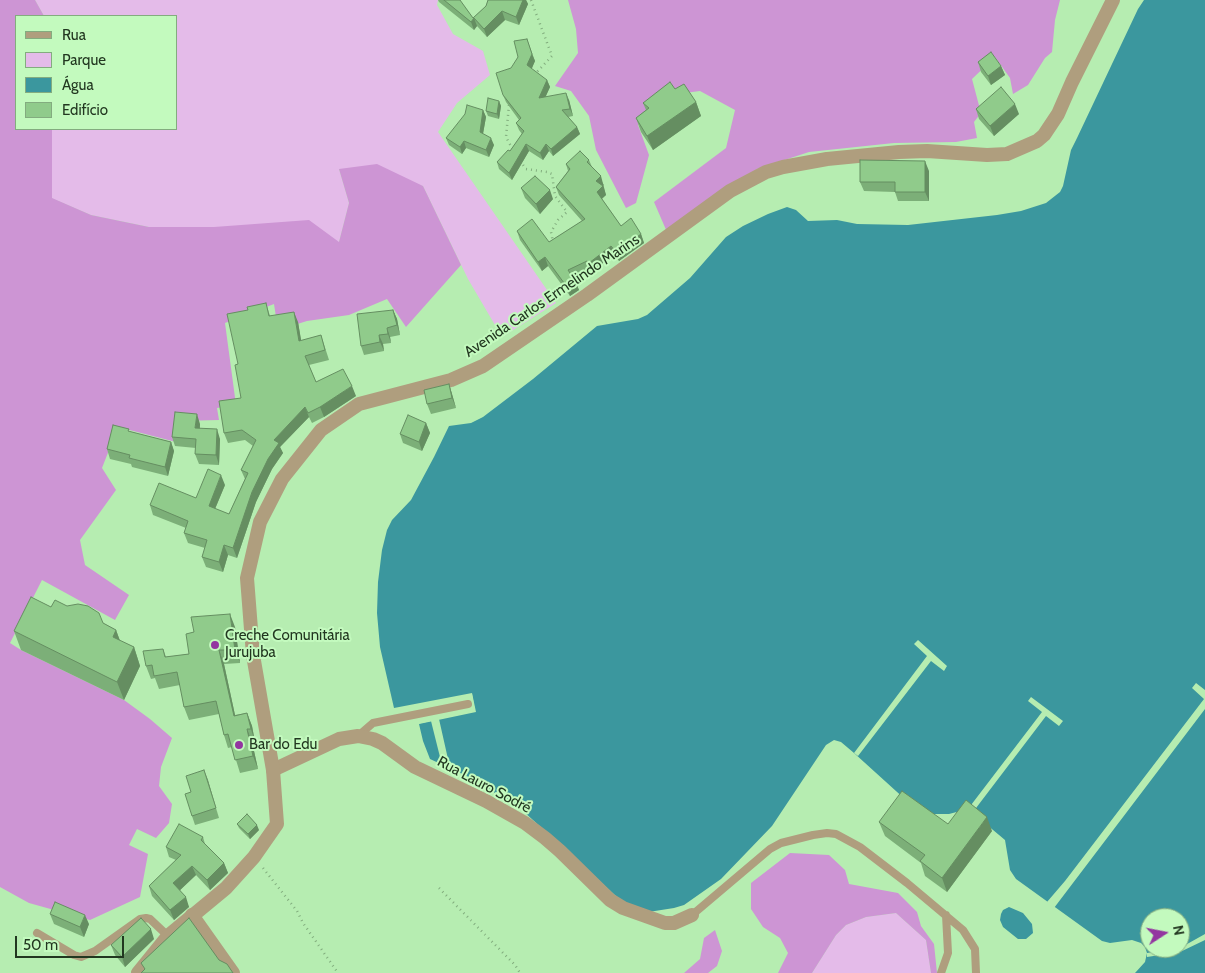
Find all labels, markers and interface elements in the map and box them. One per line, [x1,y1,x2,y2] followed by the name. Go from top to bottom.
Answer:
[15,15,178,130] legend
[62,26,86,44] text: Rua
[62,51,106,69] text: Parque
[62,76,94,94] text: Água
[62,101,108,119] text: Edifício
[461,231,643,361] street label: Avenida Carlos Ermelindo Marins
[225,627,350,662] place label: Creche Comunitária Jurujuba
[209,639,221,651] marker: Creche Comunitária Jurujuba
[249,736,317,754] place label: Bar do Edu
[233,739,245,751] marker: Bar do Edu
[434,753,534,817] street label: Rua Lauro Sodré
[1140,908,1190,958] north arrow
[1169,924,1189,937] text: N
[18,926,126,958] scale bar
[23,936,58,954] text: 50 m

